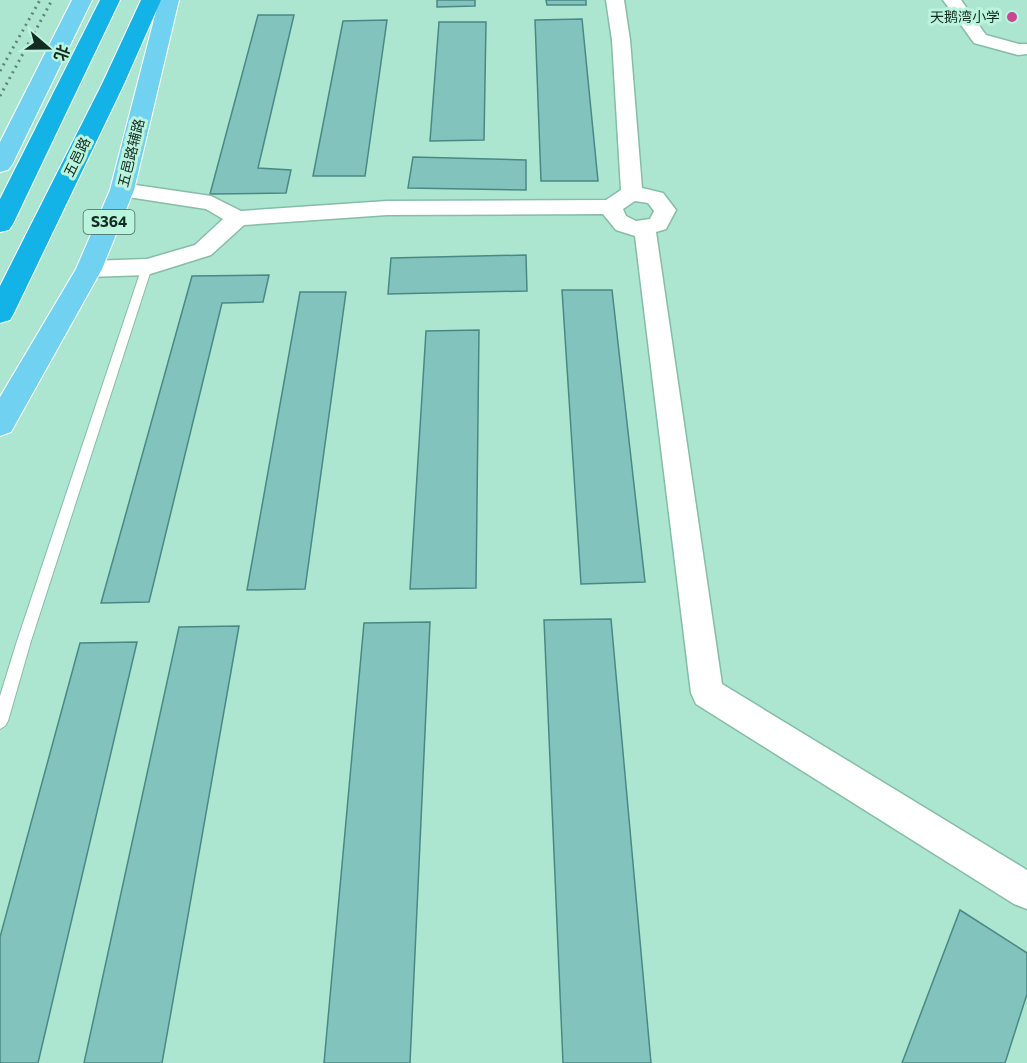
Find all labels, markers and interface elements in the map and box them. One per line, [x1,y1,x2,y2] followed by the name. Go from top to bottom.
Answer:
[930,8,1000,25] place label: 天鹅湾小学
[1005,10,1019,24] marker: 天鹅湾小学
[18,18,78,78] north arrow
[51,43,74,64] text: 北
[114,117,147,189] street label: 五邑路辅路
[60,134,93,179] street label: 五邑路
[84,210,134,234] road number: S364

